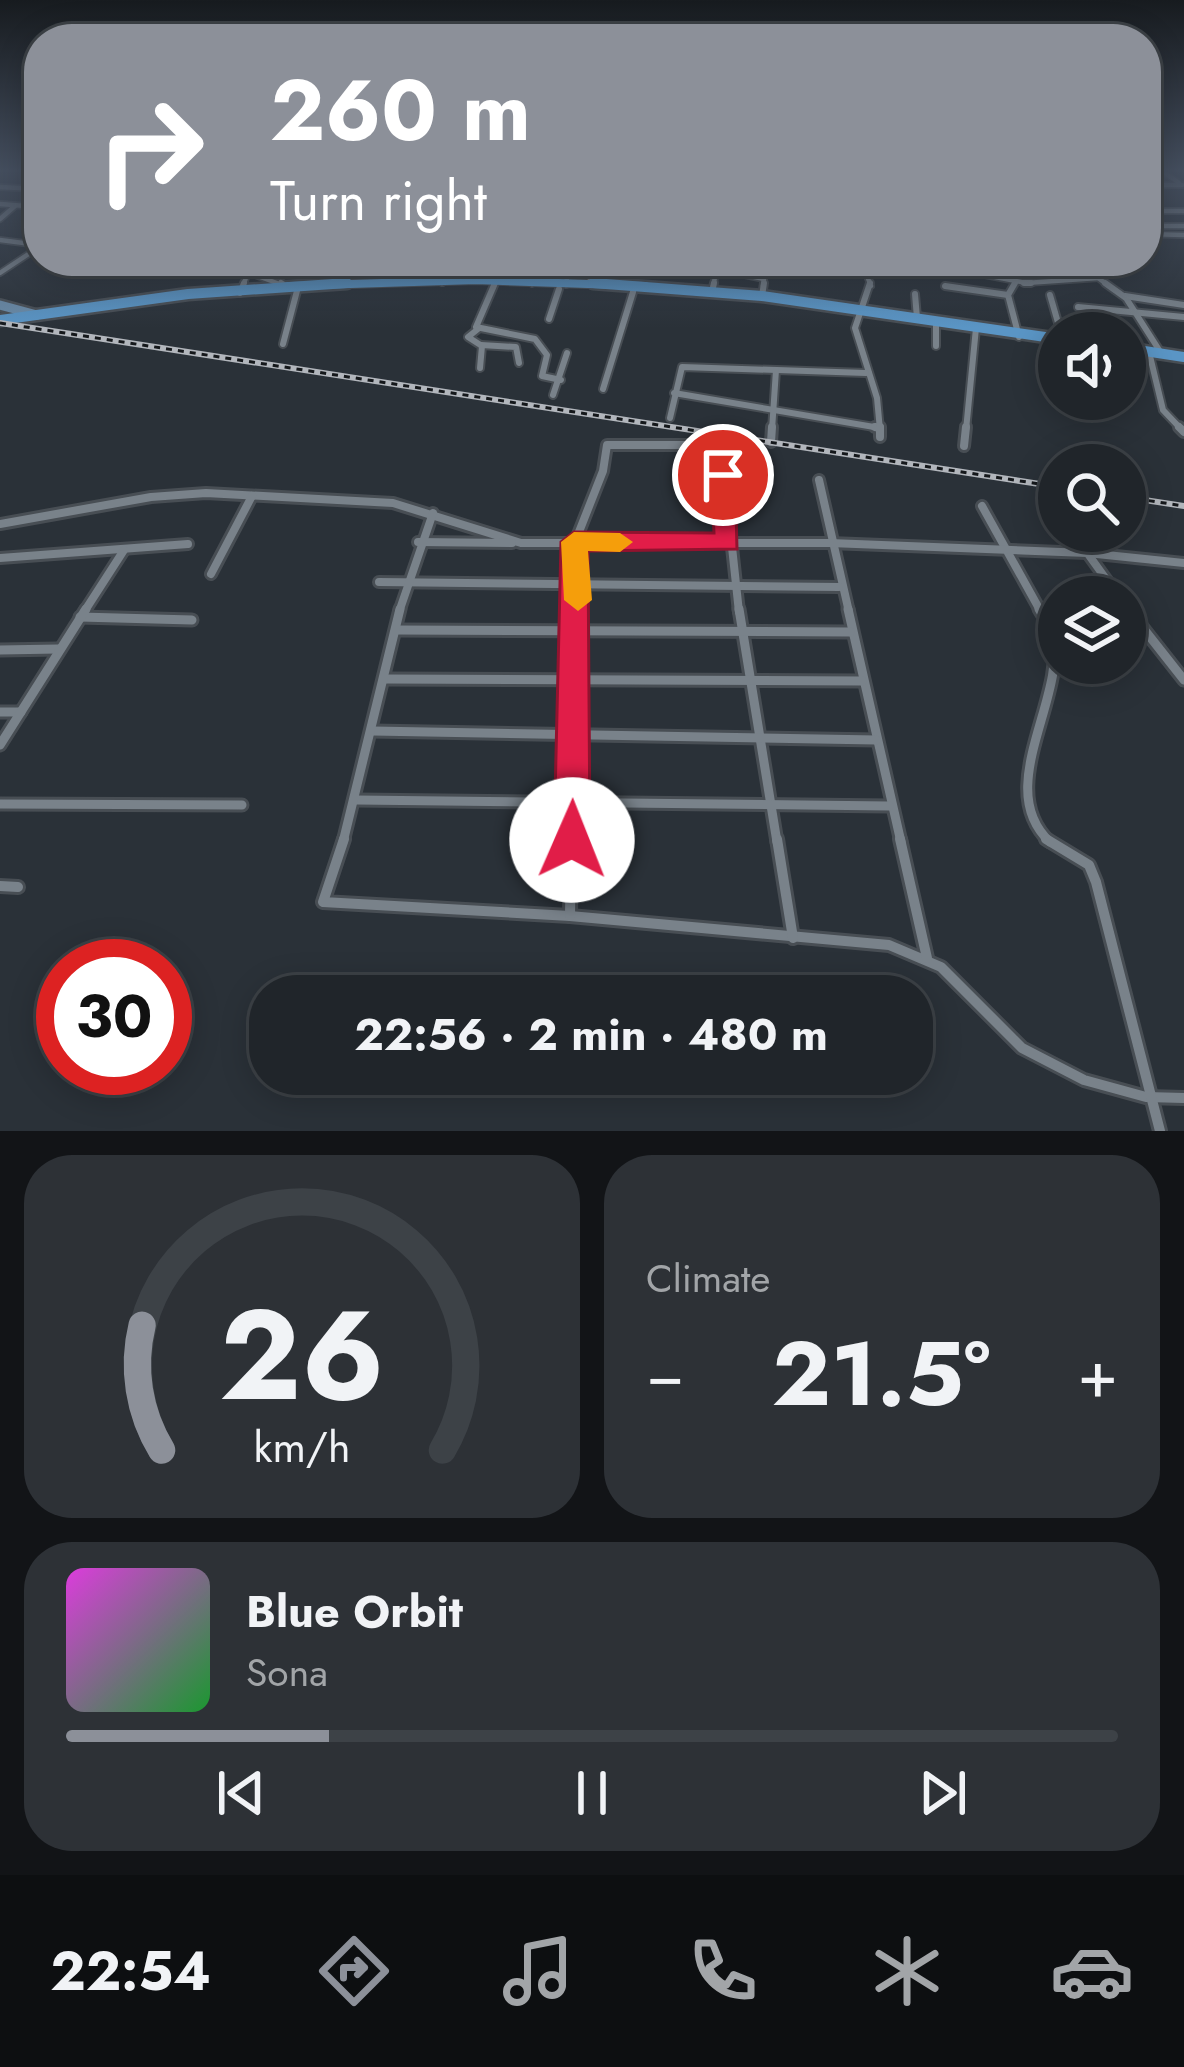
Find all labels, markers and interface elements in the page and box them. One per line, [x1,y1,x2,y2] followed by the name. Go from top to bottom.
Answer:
[270,50,531,172] text: 260 m
[72,72,228,228] icon: right
[270,162,487,240] text: Turn right
[1038,312,1146,684] map controls
[1038,312,1146,420] button: sound
[672,424,774,526] pin
[690,442,756,508] icon: arrive
[1038,444,1146,552] button: search
[1038,576,1146,684] button: layers
[509,777,635,903] position arrow
[36,939,192,1095] speed limit sign: 30
[354,1002,828,1067] text: 22:56 · 2 min · 480 m
[646,1250,770,1307] text: Climate
[219,1265,385,1446] text: 26
[772,1309,990,1439] text: 21.5°
[646,1326,685,1422] text: −
[1077,1326,1118,1422] text: +
[254,1415,350,1477] text: km/h
[246,1579,463,1644] text: Blue Orbit
[246,1644,328,1701] text: Sona
[208,1760,274,1826] icon: previous
[559,1760,625,1826] icon: pause
[910,1760,976,1826] icon: next
[312,1929,396,2013] icon: directions
[496,1929,580,2013] icon: music
[681,1929,765,2013] icon: phone
[865,1929,949,2013] icon: climate
[1050,1929,1134,2013] icon: car
[50,1932,211,2010] text: 22:54

